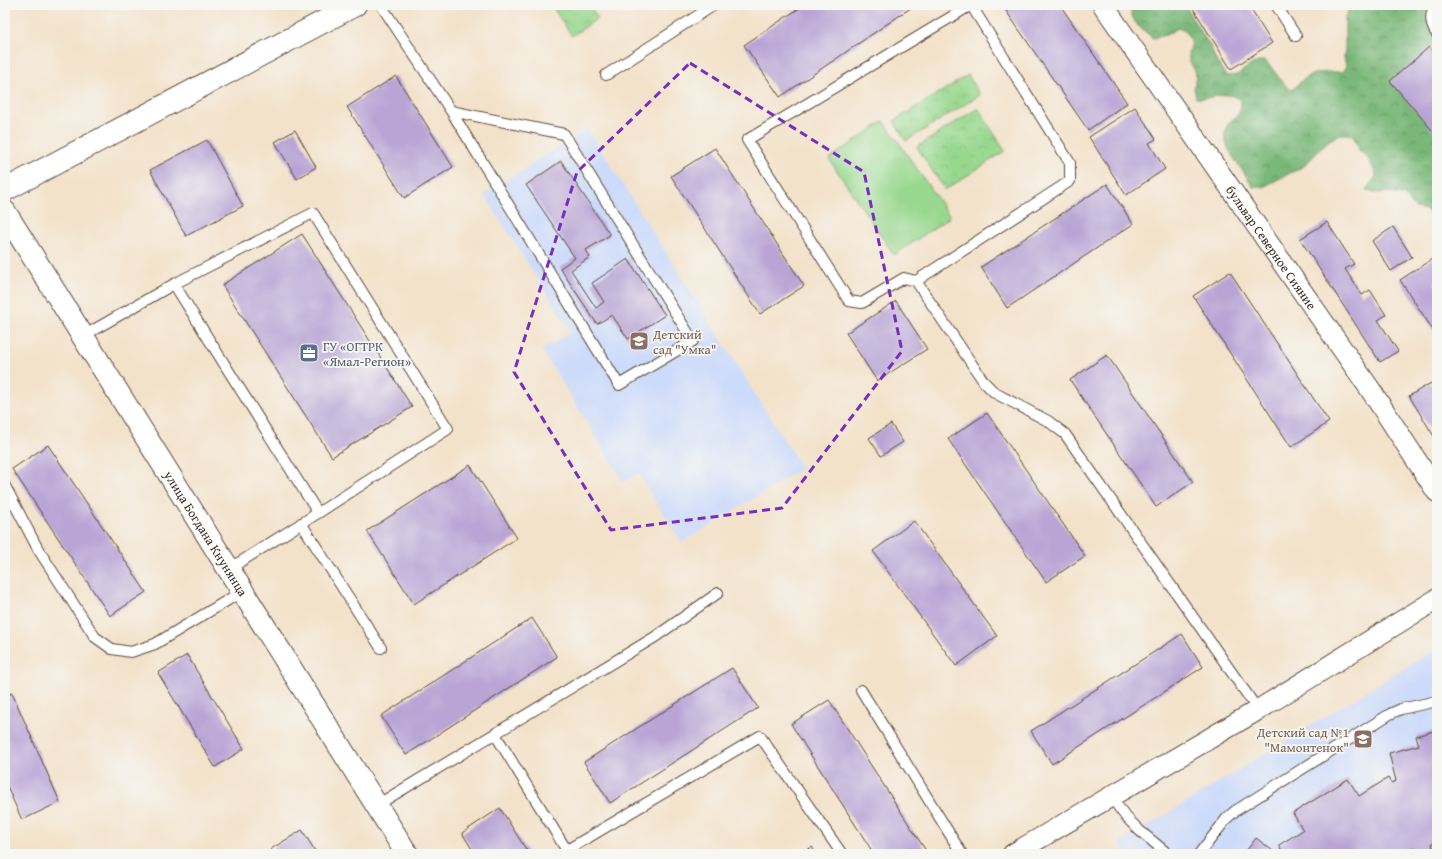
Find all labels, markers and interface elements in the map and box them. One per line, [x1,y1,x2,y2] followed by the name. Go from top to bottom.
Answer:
[1221,181,1321,314] street label: бульвар Северное Сияние
[652,325,717,359] place label: Детский сад "Умка"
[628,330,650,352] school or university icon: Детский сад "Умка"
[323,337,411,371] place label: ГУ «ОГТРК «Ямал-Регион»
[298,342,320,364] office icon: ГУ «ОГТРК «Ямал-Регион»
[159,466,253,601] street label: улица Богдана Кнунянца
[1256,723,1349,757] place label: Детский сад №1 "Мамонтенок"
[1352,728,1374,750] school or university icon: Детский сад №1 "Мамонтенок"

